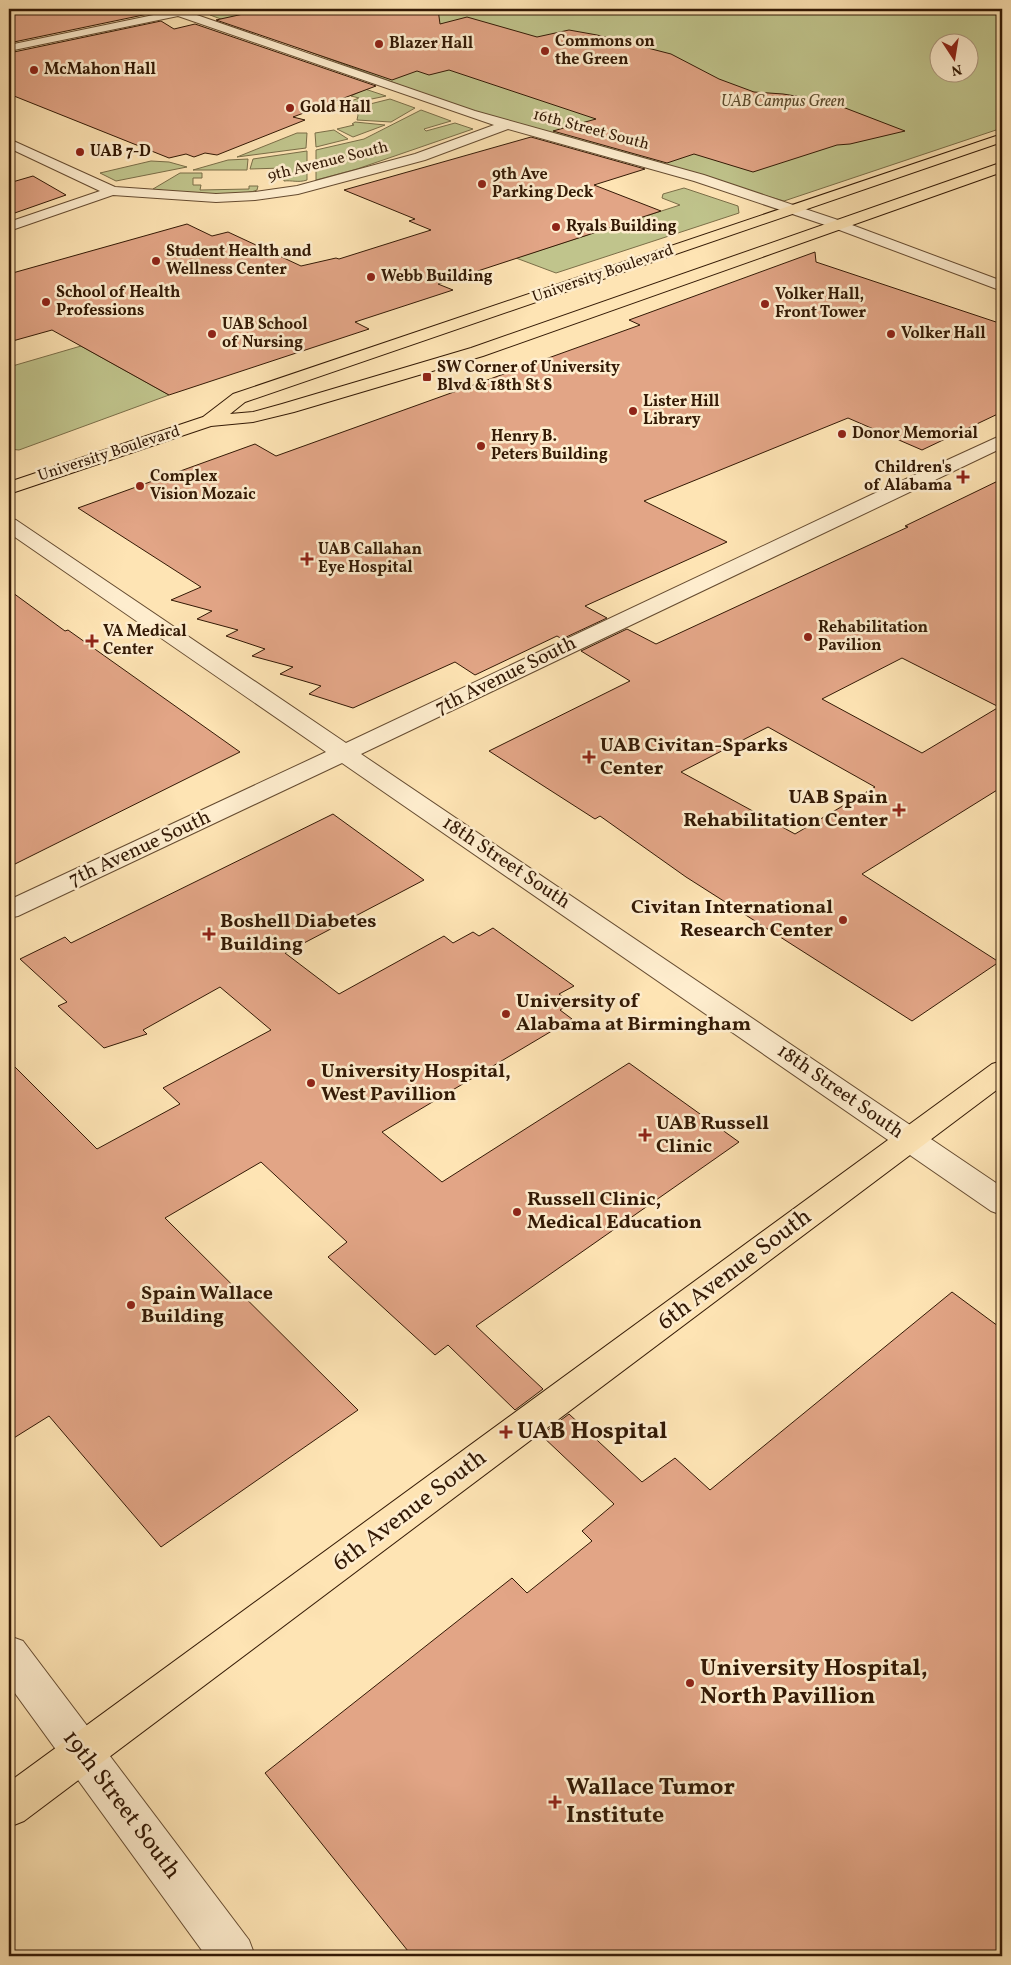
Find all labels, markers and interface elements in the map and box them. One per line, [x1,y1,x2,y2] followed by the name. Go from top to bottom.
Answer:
[555,31,655,71] place label: Commons on the Green
[928,32,978,82] north arrow
[389,33,474,55] place label: Blazer Hall
[373,38,385,50] marker: Blazer Hall
[539,45,551,57] marker: Commons on the Green
[44,59,156,81] place label: McMahon Hall
[949,59,963,80] text: N
[28,64,40,76] marker: McMahon Hall
[721,91,845,113] park label: UAB Campus Green
[300,97,372,119] place label: Gold Hall
[284,102,296,114] marker: Gold Hall
[531,104,651,156] street label: 16th Street South
[265,136,391,188] street label: 9th Avenue South
[90,141,151,163] place label: UAB 7-D
[74,146,86,158] marker: UAB 7-D
[492,164,594,204] place label: 9th Ave Parking Deck
[476,178,488,190] marker: 9th Ave Parking Deck
[566,216,677,238] place label: Ryals Building
[550,221,562,233] marker: Ryals Building
[529,239,677,309] street label: University Boulevard
[166,241,312,281] place label: Student Health and Wellness Center
[150,255,162,267] marker: Student Health and Wellness Center
[381,266,493,288] place label: Webb Building
[365,271,377,283] marker: Webb Building
[56,282,180,322] place label: School of Health Professions
[775,284,866,324] place label: Volker Hall, Front Tower
[40,296,52,308] marker: School of Health Professions
[759,298,771,310] marker: Volker Hall, Front Tower
[222,314,308,354] place label: UAB School of Nursing
[901,323,986,345] place label: Volker Hall
[206,328,218,340] marker: UAB School of Nursing
[885,328,897,340] marker: Volker Hall
[437,357,620,397] place label: SW Corner of University Blvd & 18th St S
[421,371,433,383] marker: SW Corner of University Blvd & 18th St S
[643,391,720,431] place label: Lister Hill Library
[627,405,639,417] marker: Lister Hill Library
[35,421,183,487] street label: University Boulevard
[852,423,979,445] place label: Donor Memorial
[491,426,608,466] place label: Henry B. Peters Building
[836,428,848,440] marker: Donor Memorial
[475,440,487,452] marker: Henry B. Peters Building
[864,457,952,497] place label: Children's of Alabama
[150,466,256,506] place label: Complex Vision Mozaic
[956,470,970,484] marker: Children's of Alabama
[134,480,146,492] marker: Complex Vision Mozaic
[318,539,422,579] place label: UAB Callahan Eye Hospital
[300,552,314,566] marker: UAB Callahan Eye Hospital
[818,617,929,657] place label: Rehabilitation Pavilion
[103,621,187,661] place label: VA Medical Center
[431,630,581,722] street label: 7th Avenue South
[802,631,814,643] marker: Rehabilitation Pavilion
[85,634,99,648] marker: VA Medical Center
[600,732,788,783] place label: UAB Civitan-Sparks Center
[582,750,596,764] marker: UAB Civitan-Sparks Center
[683,784,888,835] place label: UAB Spain Rehabilitation Center
[892,803,906,817] marker: UAB Spain Rehabilitation Center
[64,804,216,894] street label: 7th Avenue South
[436,810,576,916] street label: 18th Street South
[631,894,833,945] place label: Civitan International Research Center
[220,908,376,959] place label: Boshell Diabetes Building
[837,914,849,926] marker: Civitan International Research Center
[202,927,216,941] marker: Boshell Diabetes Building
[516,988,751,1039] place label: University of Alabama at Birmingham
[500,1008,512,1020] marker: University of Alabama at Birmingham
[771,1038,909,1146] street label: 18th Street South
[321,1058,511,1109] place label: University Hospital, West Pavillion
[305,1077,317,1089] marker: University Hospital, West Pavillion
[656,1110,769,1161] place label: UAB Russell Clinic
[638,1128,652,1142] marker: UAB Russell Clinic
[527,1186,702,1237] place label: Russell Clinic, Medical Education
[651,1201,819,1339] street label: 6th Avenue South
[511,1206,523,1218] marker: Russell Clinic, Medical Education
[141,1280,273,1331] place label: Spain Wallace Building
[125,1299,137,1311] marker: Spain Wallace Building
[517,1415,668,1449] place label: UAB Hospital
[499,1425,513,1439] marker: UAB Hospital
[326,1442,494,1580] street label: 6th Avenue South
[700,1652,928,1714] place label: University Hospital, North Pavillion
[684,1677,696,1689] marker: University Hospital, North Pavillion
[53,1723,189,1887] street label: 19th Street South
[566,1771,735,1833] place label: Wallace Tumor Institute
[548,1795,562,1809] marker: Wallace Tumor Institute

